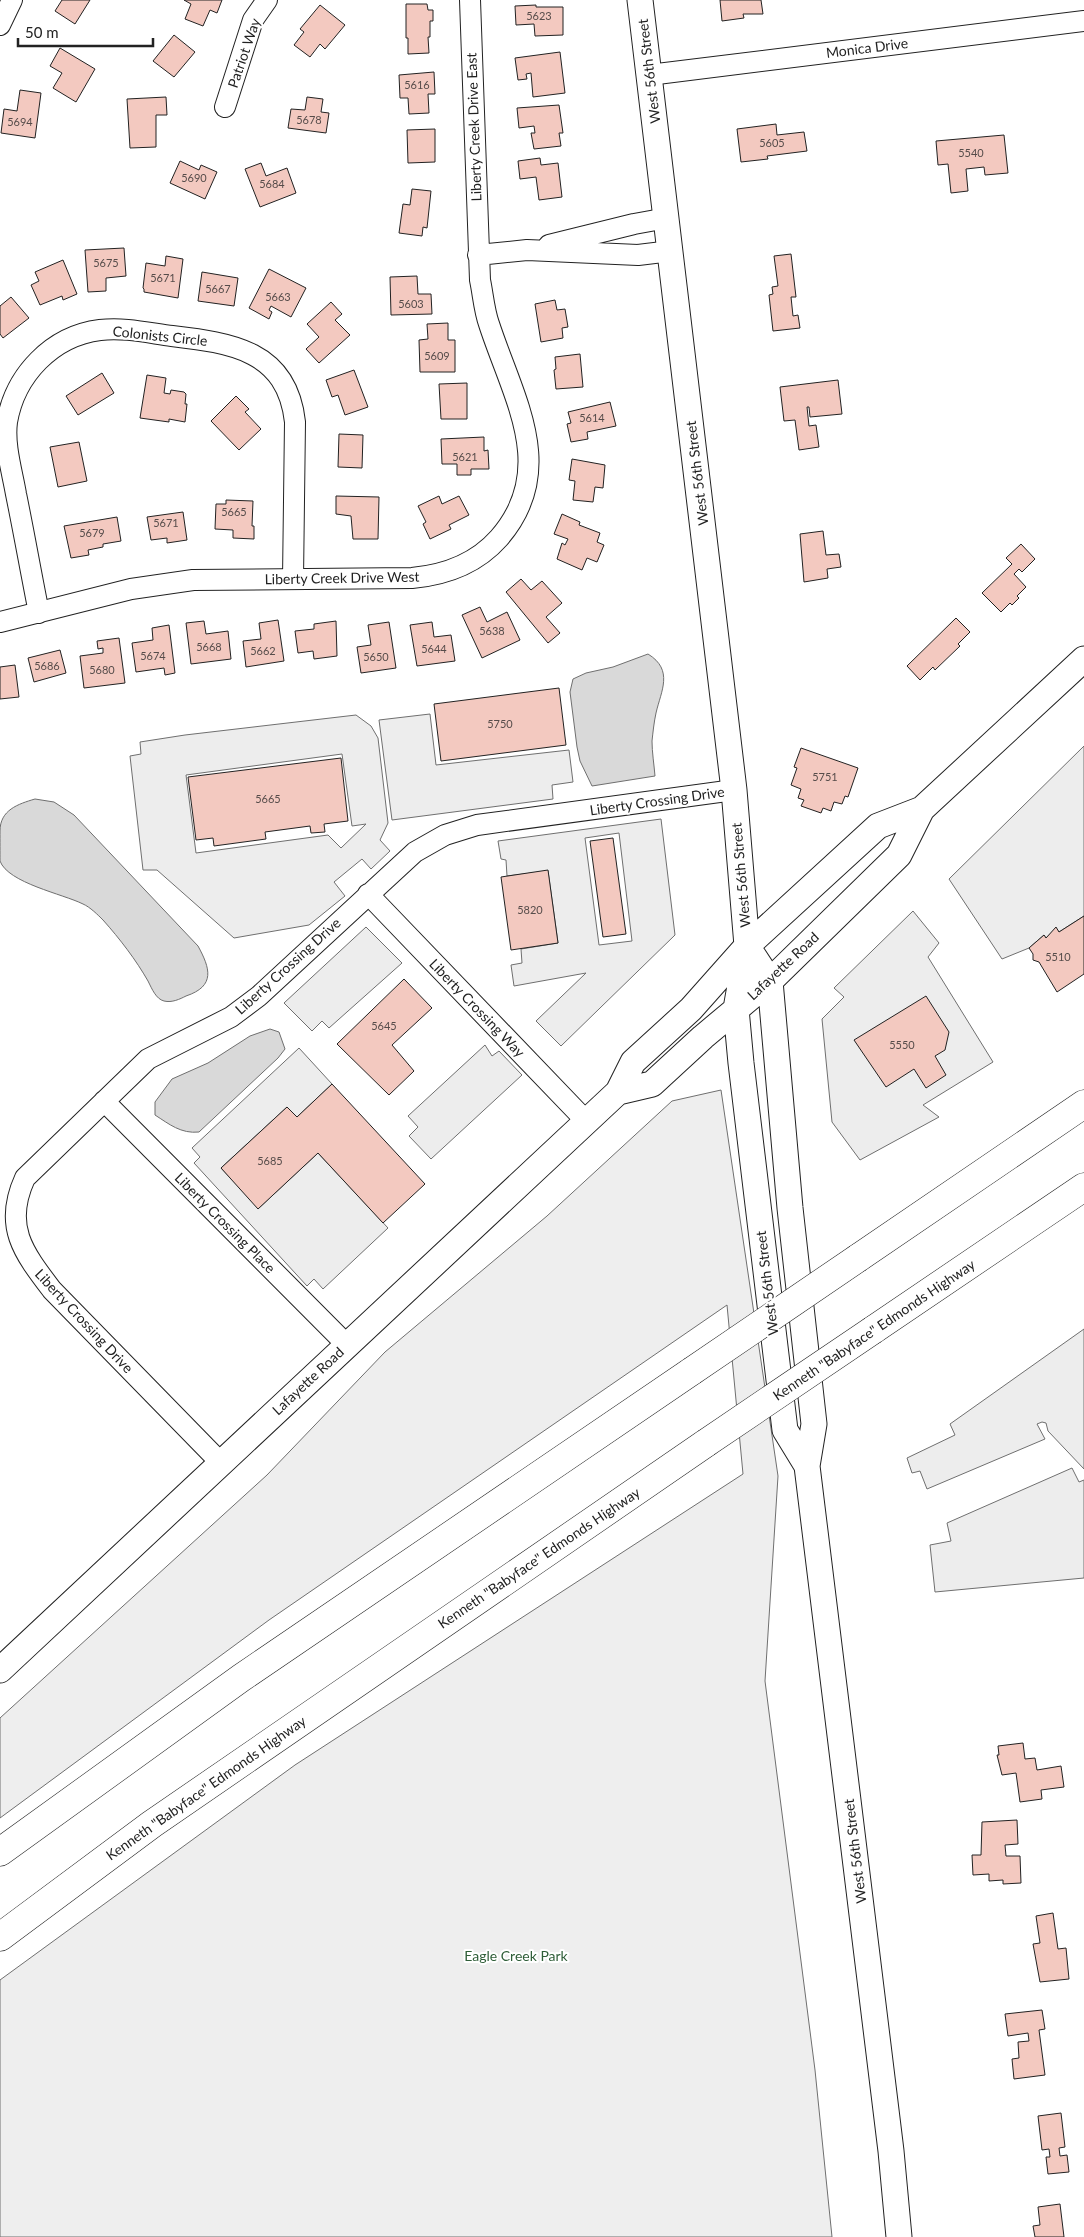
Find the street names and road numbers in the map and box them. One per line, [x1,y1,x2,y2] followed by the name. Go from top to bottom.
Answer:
[224,15,264,90] street label: Patriot Way
[634,18,663,124] street label: West 56th Street
[825,34,909,61] street label: Monica Drive
[462,52,485,202] street label: Liberty Creek Drive East
[112,322,208,349] street label: Colonists Circle
[682,420,711,526] street label: West 56th Street
[264,568,420,587] street label: Liberty Creek Drive West
[588,783,725,818] street label: Liberty Crossing Drive
[727,822,754,928] street label: West 56th Street
[231,914,344,1017] street label: Liberty Crossing Drive
[743,928,822,1003] street label: Lafayette Road
[426,955,529,1061] street label: Liberty Crossing Way
[172,1169,279,1276] street label: Liberty Crossing Place
[752,1230,781,1336] street label: West 56th Street
[769,1255,979,1404] street label: Kenneth "Babyface" Edmonds Highway
[32,1265,137,1376] street label: Liberty Crossing Drive
[268,1343,347,1418] street label: Lafayette Road
[434,1483,644,1632] street label: Kenneth "Babyface" Edmonds Highway
[103,1711,310,1863] street label: Kenneth "Babyface" Edmonds Highway
[840,1798,869,1904] street label: West 56th Street

